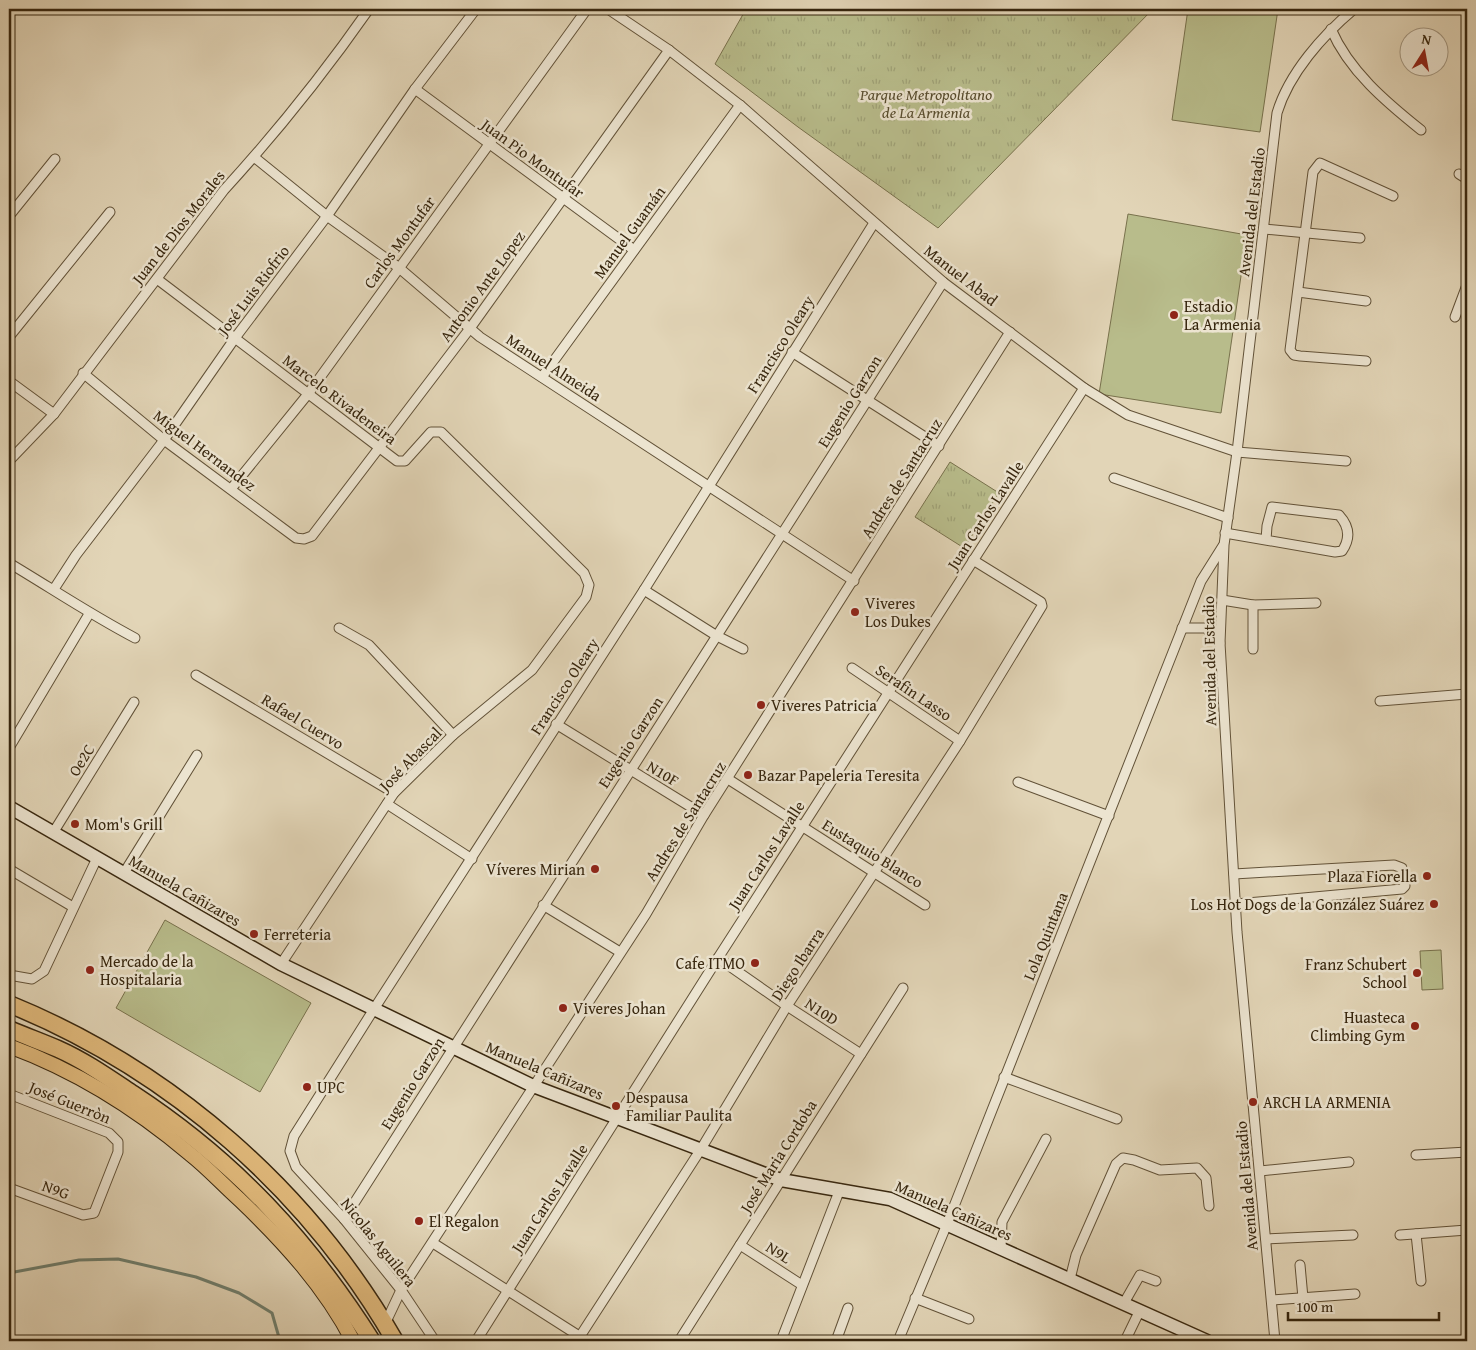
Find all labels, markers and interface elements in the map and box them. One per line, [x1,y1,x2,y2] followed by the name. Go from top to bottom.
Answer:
[1398,28,1448,78] north arrow
[1420,29,1434,50] text: N
[859,82,992,124] park label: Parque Metropolitano de La Armenia
[475,111,590,204] street label: Juan Pio Montufar
[1231,146,1271,278] street label: Avenida del Estadio
[124,165,230,291] street label: Juan de Dios Morales
[587,181,671,283] street label: Manuel Guamán
[357,190,441,293] street label: Carlos Montufar
[433,225,531,347] street label: Antonio Ante Lopez
[919,238,1003,312] street label: Manuel Abad
[210,240,295,342] street label: José Luis Riofrio
[740,290,820,398] street label: Francisco Oleary
[1184,294,1261,336] place label: Estadio La Armenia
[1168,309,1180,321] marker: Estadio La Armenia
[502,327,607,407] street label: Manuel Almeida
[278,348,403,450] street label: Marcelo Rivadeneira
[811,350,887,452] street label: Eugenio Garzon
[149,403,261,497] street label: Miguel Hernandez
[854,413,948,543] street label: Andres de Santacruz
[940,456,1029,576] street label: Juan Carlos Lavalle
[865,591,931,633] place label: Viveres Los Dukes
[1196,596,1222,726] street label: Avenida del Estadio
[849,606,861,618] marker: Viveres Los Dukes
[524,633,604,739] street label: Francisco Oleary
[871,658,957,726] street label: Serafin Lasso
[257,687,349,755] street label: Rafael Cuervo
[591,691,669,793] street label: Eugenio Garzon
[771,693,877,717] place label: Viveres Patricia
[755,699,767,711] marker: Viveres Patricia
[372,721,447,798] street label: José Abascal
[62,739,100,781] street label: Oe2C
[642,754,684,792] street label: N10F
[638,756,732,886] street label: Andres de Santacruz
[758,763,920,787] place label: Bazar Papeleria Teresita
[742,769,754,781] marker: Bazar Papeleria Teresita
[721,796,810,916] street label: Juan Carlos Lavalle
[85,812,163,836] place label: Mom's Grill
[818,812,928,894] street label: Eustaquio Blanco
[69,818,81,830] marker: Mom's Grill
[124,848,246,932] street label: Manuela Cañizares
[486,857,585,881] place label: Víveres Mirian
[589,863,601,875] marker: Víveres Mirian
[1327,864,1417,888] place label: Plaza Fiorella
[1421,870,1433,882] marker: Plaza Fiorella
[1016,888,1074,984] street label: Lola Quintana
[1191,892,1424,916] place label: Los Hot Dogs de la González Suárez
[1428,898,1440,910] marker: Los Hot Dogs de la González Suárez
[264,922,331,946] place label: Ferreteria
[764,922,830,1005] street label: Diego Ibarra
[248,928,260,940] marker: Ferreteria
[100,949,194,991] place label: Mercado de la Hospitalaria
[676,951,745,975] place label: Cafe ITMO
[1305,952,1408,994] place label: Franz Schubert School
[749,957,761,969] marker: Cafe ITMO
[84,964,96,976] marker: Mercado de la Hospitalaria
[1411,967,1423,979] marker: Franz Schubert School
[801,991,844,1031] street label: N10D
[573,996,666,1020] place label: Viveres Johan
[557,1002,569,1014] marker: Viveres Johan
[1311,1005,1405,1047] place label: Huasteca Climbing Gym
[1409,1020,1421,1032] marker: Huasteca Climbing Gym
[374,1032,450,1134] street label: Eugenio Garzon
[482,1034,608,1106] street label: Manuela Cañizares
[24,1074,115,1129] street label: José Guerròn
[317,1075,345,1099] place label: UPC
[301,1081,313,1093] marker: UPC
[626,1085,732,1127] place label: Despausa Familiar Paulita
[1263,1090,1391,1114] place label: ARCH LA ARMENIA
[733,1094,823,1219] street label: José Maria Cordoba
[1247,1096,1259,1108] marker: ARCH LA ARMENIA
[610,1100,622,1112] marker: Despausa Familiar Paulita
[1228,1120,1264,1252] street label: Avenida del Estadio
[504,1139,593,1259] street label: Juan Carlos Lavalle
[39,1173,74,1205] street label: N9G
[892,1173,1016,1247] street label: Manuela Cañizares
[335,1192,423,1292] street label: Nicolas Aguilera
[429,1209,499,1233] place label: El Regalon
[413,1215,425,1227] marker: El Regalon
[762,1235,797,1269] street label: N9L
[1288,1290,1440,1322] scale bar
[1296,1296,1334,1317] text: 100 m

